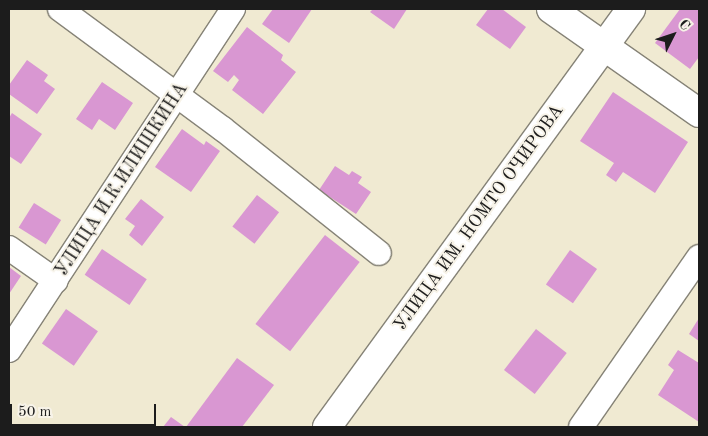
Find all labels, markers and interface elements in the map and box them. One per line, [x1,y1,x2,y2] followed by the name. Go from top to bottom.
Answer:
[648,10,698,60] north arrow
[676,17,693,33] text: С
[51,79,193,281] street label: УЛИЦА И.К.ИЛИШКИНА
[390,101,568,335] street label: УЛИЦА ИМ. НОМТО ОЧИРОВА
[12,394,159,426] scale bar
[18,405,52,420] text: 50 m

